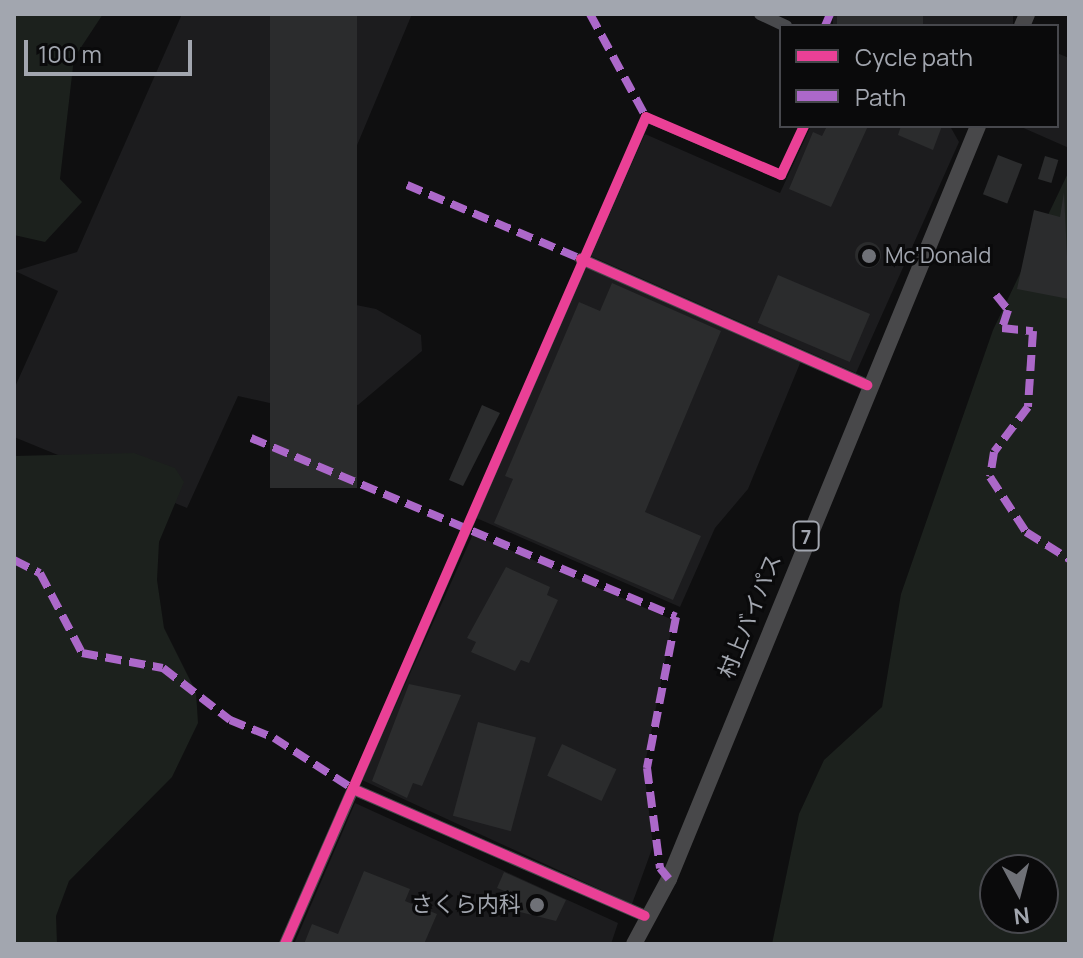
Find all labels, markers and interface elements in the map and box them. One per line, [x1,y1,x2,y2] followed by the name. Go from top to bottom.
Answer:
[28,24,196,74] scale bar
[779,24,1059,128] legend
[38,37,102,70] text: 100 m
[855,40,973,73] text: Cycle path
[855,80,906,113] text: Path
[885,243,991,269] place label: Mc'Donald
[860,247,878,265] marker: Mc'Donald
[792,520,820,552] road number: 7
[713,550,787,682] street label: 村上バイパス
[979,854,1059,934] north arrow
[411,892,521,918] place label: さくら内科
[528,896,546,914] marker: さくら内科
[1012,900,1031,932] text: N

